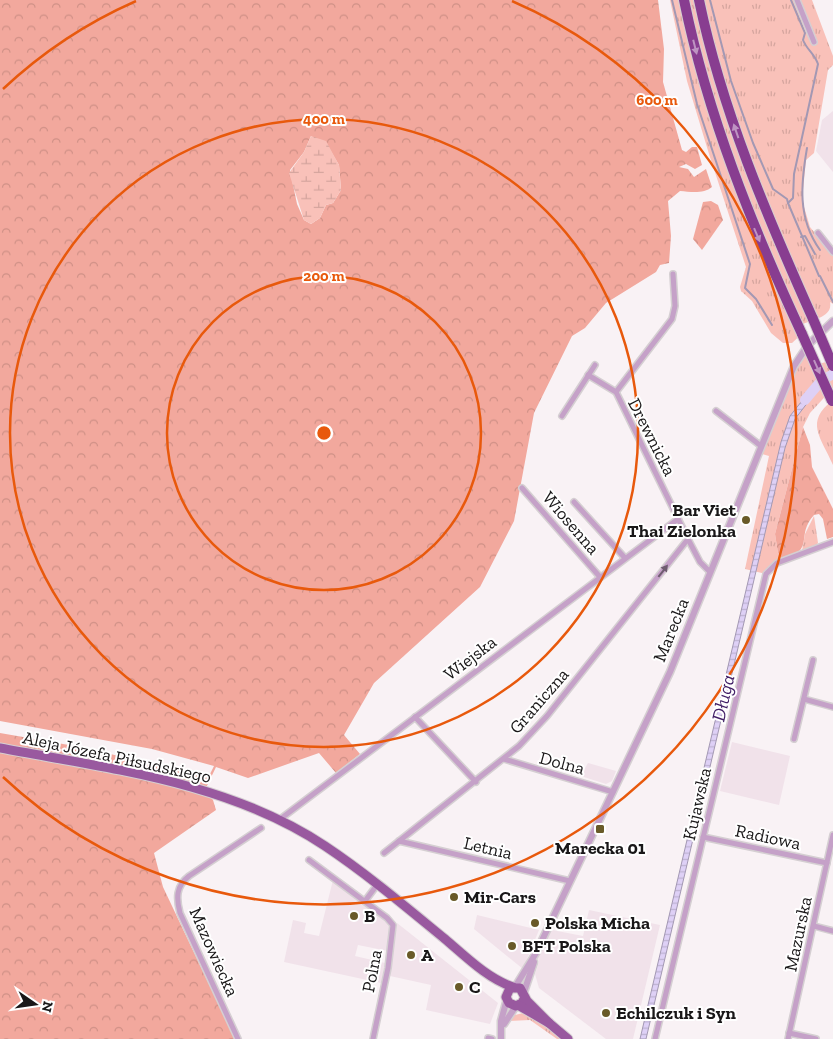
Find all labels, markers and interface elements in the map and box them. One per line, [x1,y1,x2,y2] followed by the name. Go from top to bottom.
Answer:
[691,40,699,55] one-way arrow
[636,91,678,109] text: 600 m
[303,110,345,128] text: 400 m
[732,124,739,139] one-way arrow
[754,228,762,242] one-way arrow
[303,267,345,285] text: 200 m
[814,360,822,374] one-way arrow
[623,395,681,480] street label: Drewnicka
[315,424,333,442] centre of rings
[538,487,605,559] street label: Wiosenna
[627,499,737,542] place label: Bar Viet Thai Zielonka
[740,514,752,526] marker: Bar Viet Thai Zielonka
[658,565,669,578] one-way arrow
[648,595,694,665] street label: Marecka
[439,631,501,685] street label: Wiejska
[505,663,574,738] street label: Graniczna
[706,672,740,724] water label: Długa
[21,726,213,788] street label: Aleja Józefa Piłsudskiego
[537,746,587,780] street label: Dolna
[678,765,716,842] street label: Kujawska
[733,819,803,855] street label: Radiowa
[594,823,606,835] marker: Marecka 01
[462,832,515,864] street label: Letnia
[555,837,645,859] place label: Marecka 01
[464,886,536,908] place label: Mir-Cars
[448,891,460,903] marker: Mir-Cars
[779,894,817,974] street label: Mazurska
[185,904,244,1000] street label: Mazowiecka
[364,905,375,927] place label: B
[348,910,360,922] marker: B
[545,912,650,934] place label: Polska Micha
[529,917,541,929] marker: Polska Micha
[522,935,611,957] place label: BFT Polska
[506,940,518,952] marker: BFT Polska
[421,944,434,966] place label: A
[357,948,387,994] street label: Polna
[405,949,417,961] marker: A
[469,976,481,998] place label: C
[10,979,60,1029] north arrow
[453,981,465,993] marker: C
[38,1000,57,1014] text: N
[616,1002,736,1024] place label: Echilczuk i Syn
[600,1007,612,1019] marker: Echilczuk i Syn

